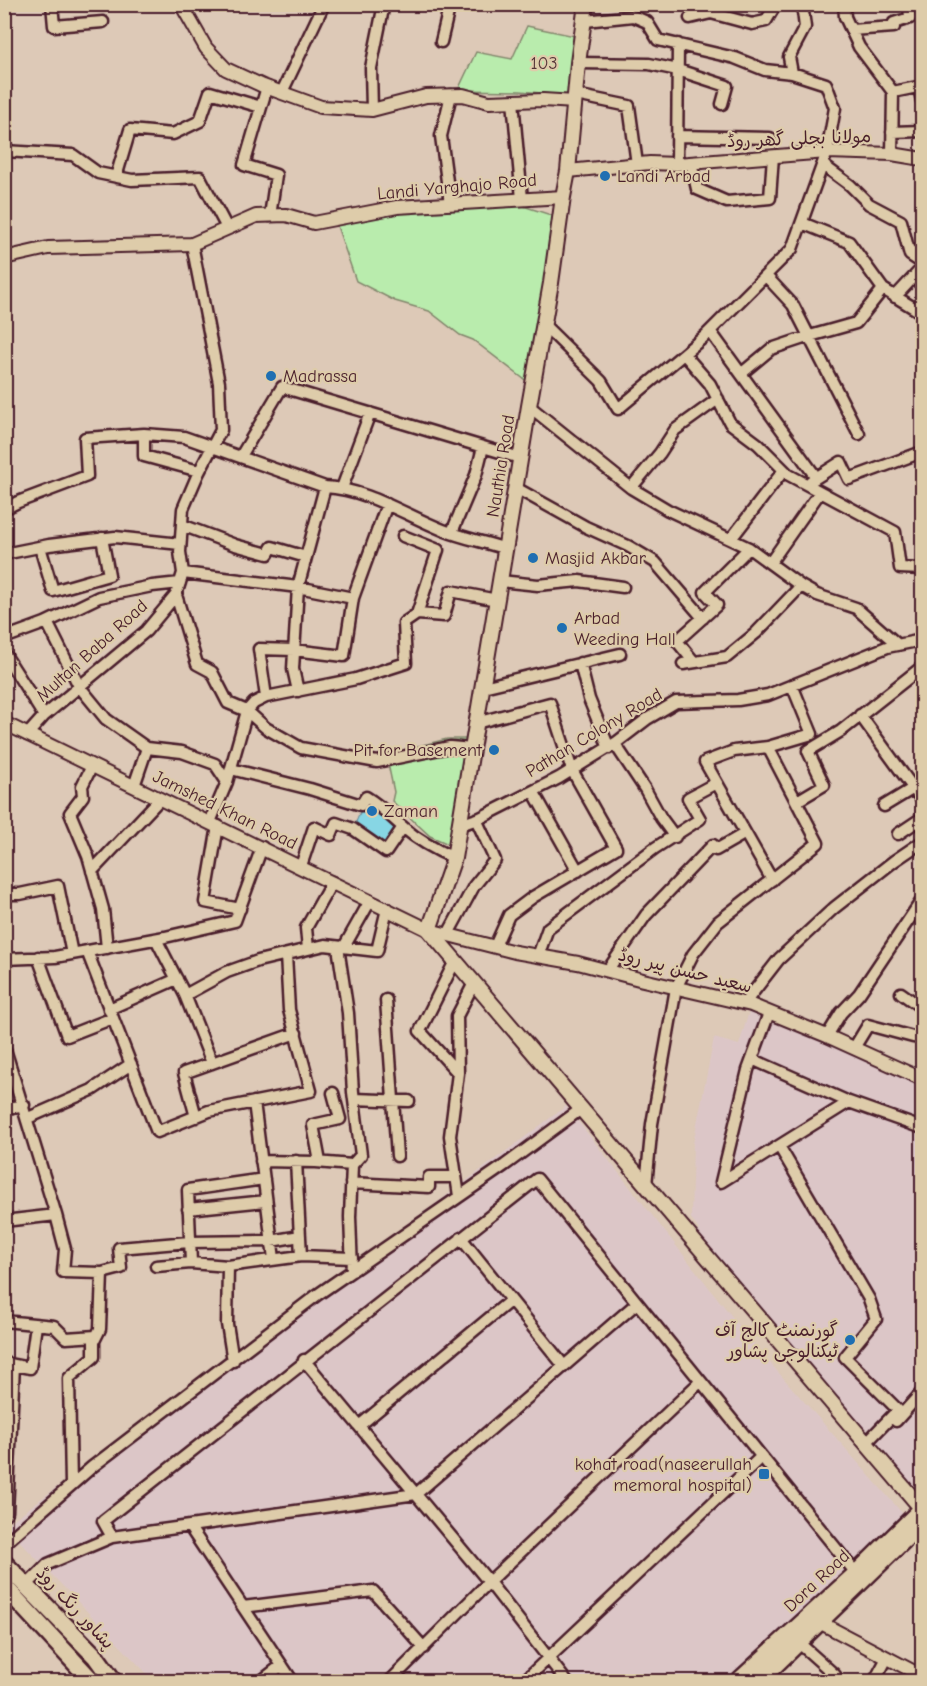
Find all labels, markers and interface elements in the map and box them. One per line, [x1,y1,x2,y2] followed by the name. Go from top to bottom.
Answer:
[530,53,558,74] park label: 103
[727,126,871,153] street label: مولانا بجلی گھر روڈ
[617,166,711,187] place label: Landi Arbad
[598,169,612,183] marker: Landi Arbad
[376,170,538,204] street label: Landi Yarghajo Road
[283,366,357,387] place label: Madrassa
[264,369,278,383] marker: Madrassa
[483,413,519,519] street label: Nauthia Road
[545,548,647,569] place label: Masjid Akbar
[526,551,540,565] marker: Masjid Akbar
[32,596,152,706] street label: Multan Baba Road
[574,608,676,650] place label: Arbad Weeding Hall
[555,621,569,635] marker: Arbad Weeding Hall
[522,684,666,782] street label: Pathan Colony Road
[353,740,483,761] place label: Pit for Basement
[487,743,501,757] marker: Pit for Basement
[149,766,301,854] street label: Jamshed Khan Road
[384,801,438,822] place label: Zaman
[365,804,379,818] marker: Zaman
[616,944,754,999] street label: سعید حسن پیر روڈ
[715,1320,839,1363] place label: گورنمنٹ کالج آف ٹیکنالوجی پشاور
[843,1333,857,1347] marker: گورنمنٹ کالج آف ٹیکنالوجی پشاور
[575,1454,752,1496] place label: kohat road(naseerullah memoral hospital)
[757,1467,771,1481] marker: kohat road(naseerullah memoral hospital)
[780,1545,854,1617] street label: Dora Road
[31,1562,118,1654] street label: پشاور رنگ روڈ

